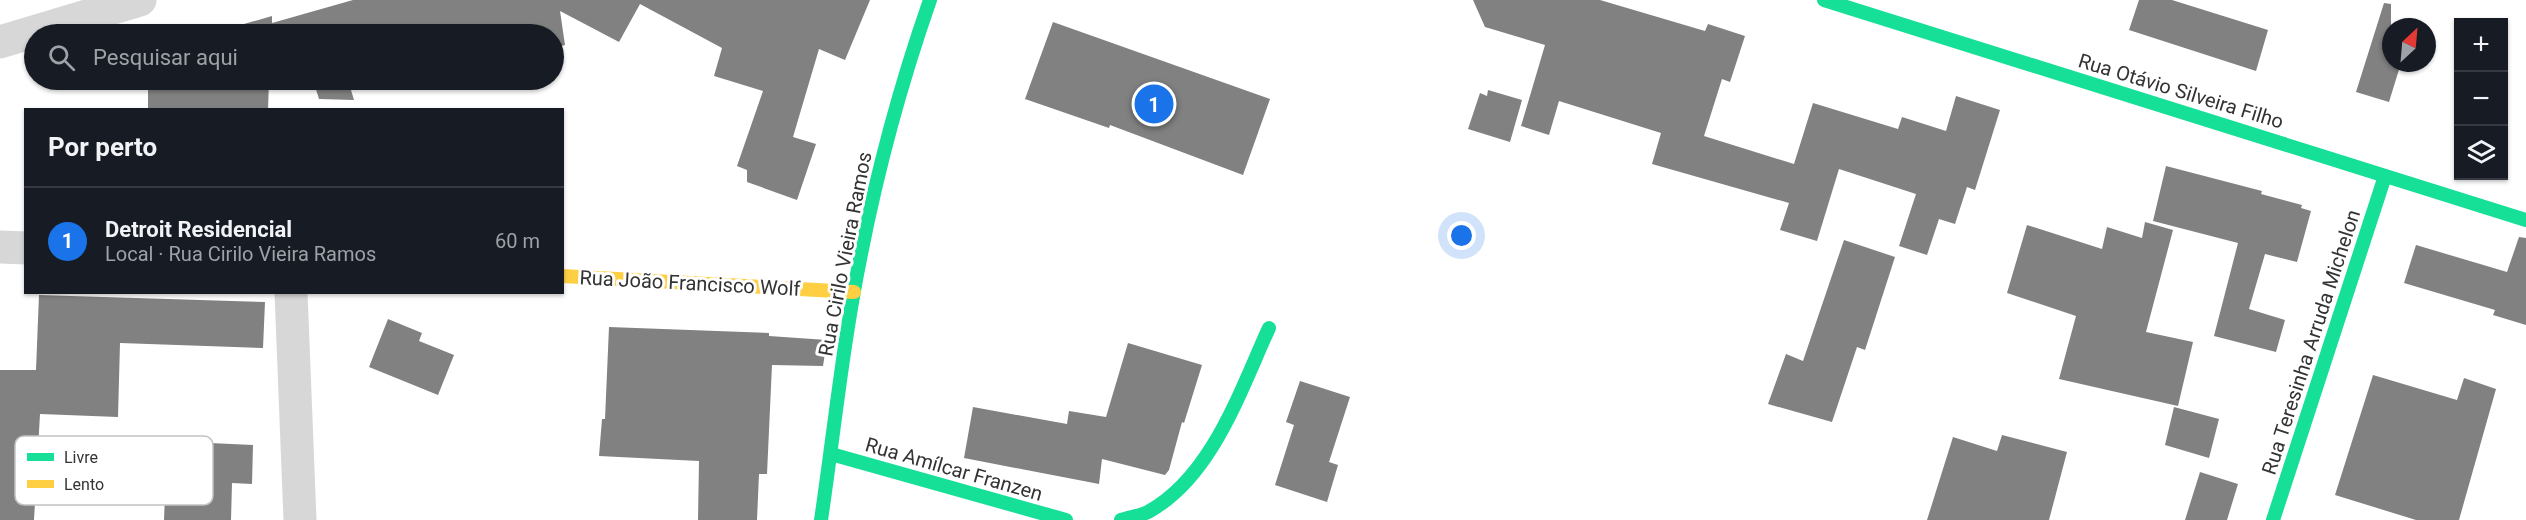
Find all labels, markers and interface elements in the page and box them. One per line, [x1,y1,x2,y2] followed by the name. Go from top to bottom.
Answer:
[2382,18,2436,72] north arrow
[2454,18,2508,180] map controls
[2454,18,2508,72] button: +
[24,24,564,90] search box
[45,41,78,74] icon: search
[93,45,238,70] text: Pesquisar aqui
[2076,48,2286,134] street label: Rua Otávio Silveira Filho
[2454,72,2508,126] button: −
[1134,82,1174,126] pin: 1
[2454,126,2508,180] button: layers
[48,132,157,162] text: Por perto
[813,150,877,358] street label: Rua Cirilo Vieira Ramos
[2257,207,2365,477] street label: Rua Teresinha Arruda Michelon
[105,217,292,242] text: Detroit Residencial
[1447,221,1476,250] your location
[62,229,73,253] text: 1
[495,229,540,253] text: 60 m
[105,242,376,266] text: Local · Rua Cirilo Vieira Ramos
[579,265,801,301] street label: Rua João Francisco Wolf
[863,432,1045,506] street label: Rua Amílcar Franzen
[15,436,213,505] legend
[64,448,98,467] text: Livre
[64,475,104,494] text: Lento

